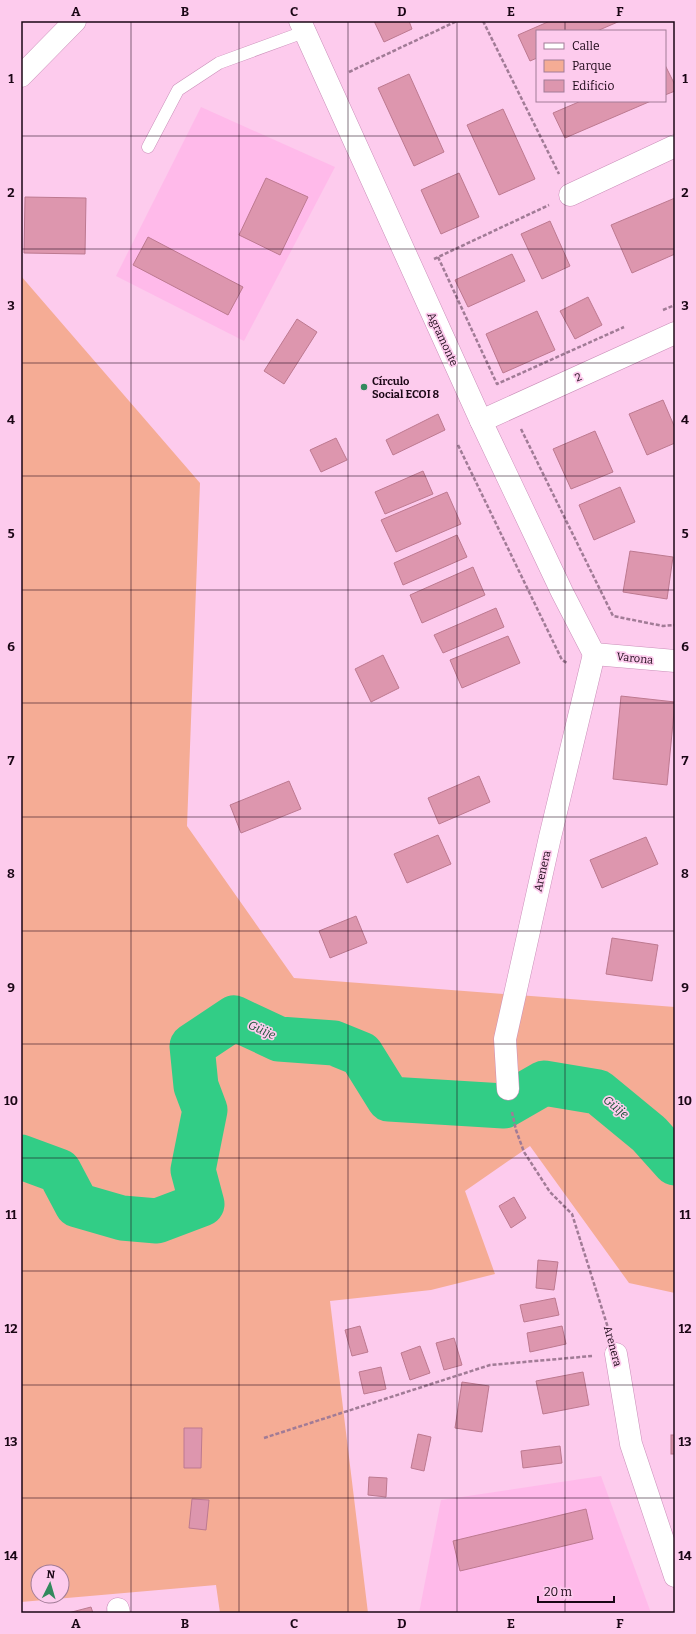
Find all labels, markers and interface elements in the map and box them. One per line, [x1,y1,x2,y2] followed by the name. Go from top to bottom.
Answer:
[71,4,81,19] text: A
[181,4,189,19] text: B
[290,4,298,19] text: C
[397,4,407,19] text: D
[507,4,515,19] text: E
[616,4,624,19] text: F
[536,30,666,102] legend
[572,39,600,53] text: Calle
[572,59,611,73] text: Parque
[8,71,14,86] text: 1
[682,71,688,86] text: 1
[572,79,614,93] text: Edificio
[7,185,15,200] text: 2
[681,185,689,200] text: 2
[7,298,15,313] text: 3
[681,298,689,313] text: 3
[424,310,461,368] street label: Agramonte
[573,370,584,385] street label: 2
[372,375,440,401] place label: Círculo Social ECOI 8
[359,382,369,392] marker: Círculo Social ECOI 8
[7,412,15,427] text: 4
[681,412,689,427] text: 4
[7,526,15,541] text: 5
[681,526,689,541] text: 5
[7,639,15,654] text: 6
[681,639,689,654] text: 6
[616,650,654,667] street label: Varona
[8,753,15,768] text: 7
[682,753,689,768] text: 7
[531,849,554,893] street label: Arenera
[7,866,15,881] text: 8
[681,866,689,881] text: 8
[7,980,15,995] text: 9
[681,980,689,995] text: 9
[246,1018,278,1042] water label: Güije
[4,1093,18,1108] text: 10
[601,1093,631,1121] water label: Güije
[678,1093,692,1108] text: 10
[5,1207,17,1222] text: 11
[679,1207,691,1222] text: 11
[5,1321,17,1336] text: 12
[679,1321,691,1336] text: 12
[601,1324,624,1368] street label: Arenera
[4,1434,18,1449] text: 13
[678,1434,692,1449] text: 13
[4,1548,18,1563] text: 14
[678,1548,692,1563] text: 14
[30,1564,70,1604] north arrow
[46,1568,56,1581] text: N
[538,1578,614,1604] scale bar
[544,1585,573,1599] text: 20 m
[71,1616,81,1631] text: A
[181,1616,189,1631] text: B
[290,1616,298,1631] text: C
[397,1616,407,1631] text: D
[507,1616,515,1631] text: E
[616,1616,624,1631] text: F

